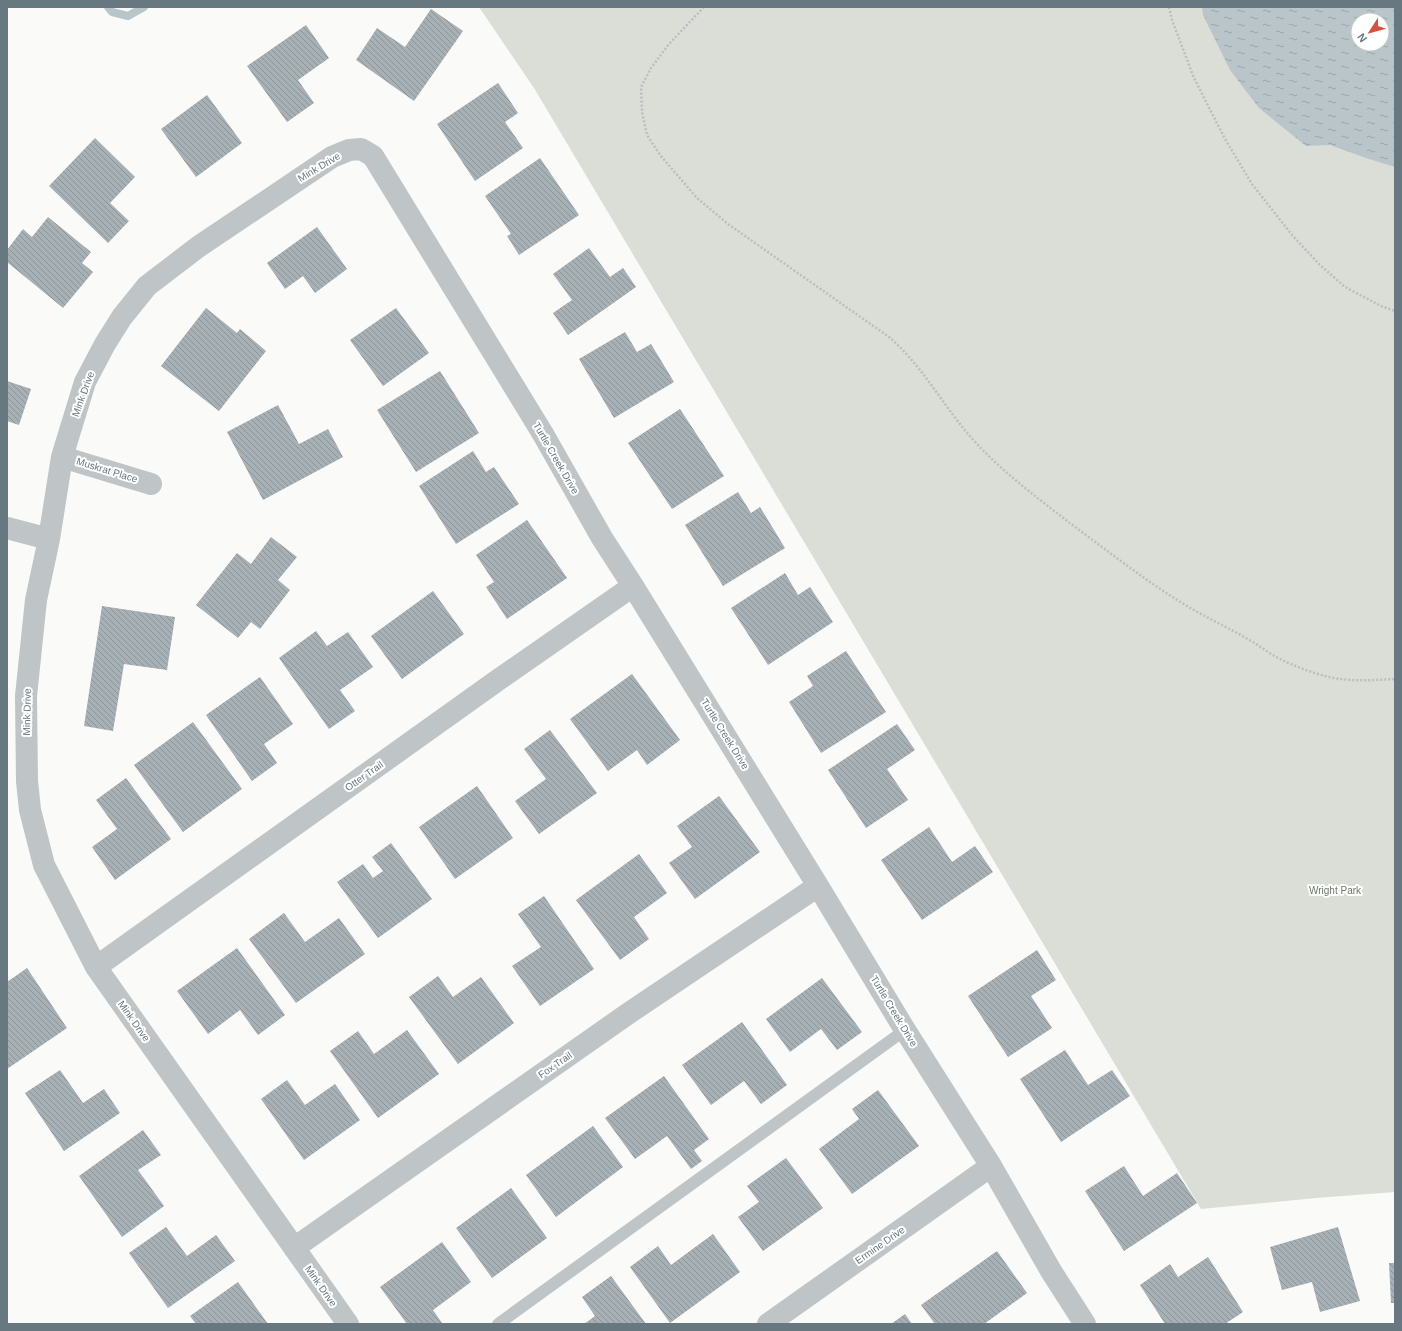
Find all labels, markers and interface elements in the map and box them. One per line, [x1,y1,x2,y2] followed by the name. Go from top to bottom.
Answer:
[1350,12,1390,52] north arrow
[1355,31,1369,45] text: N
[296,150,342,184] street label: Mink Drive
[70,370,96,418] street label: Mink Drive
[531,420,581,496] street label: Turtle Creek Drive
[75,455,139,485] street label: Muskrat Place
[21,688,33,736] street label: Mink Drive
[699,697,751,772] street label: Turtle Creek Drive
[343,759,385,793] street label: Otter Trail
[1309,885,1362,896] park label: Wright Park
[868,974,920,1049] street label: Turtle Creek Drive
[116,998,152,1044] street label: Mink Drive
[536,1049,574,1081] street label: Fox Trail
[853,1224,907,1266] street label: Ermine Drive
[303,1263,339,1309] street label: Mink Drive

